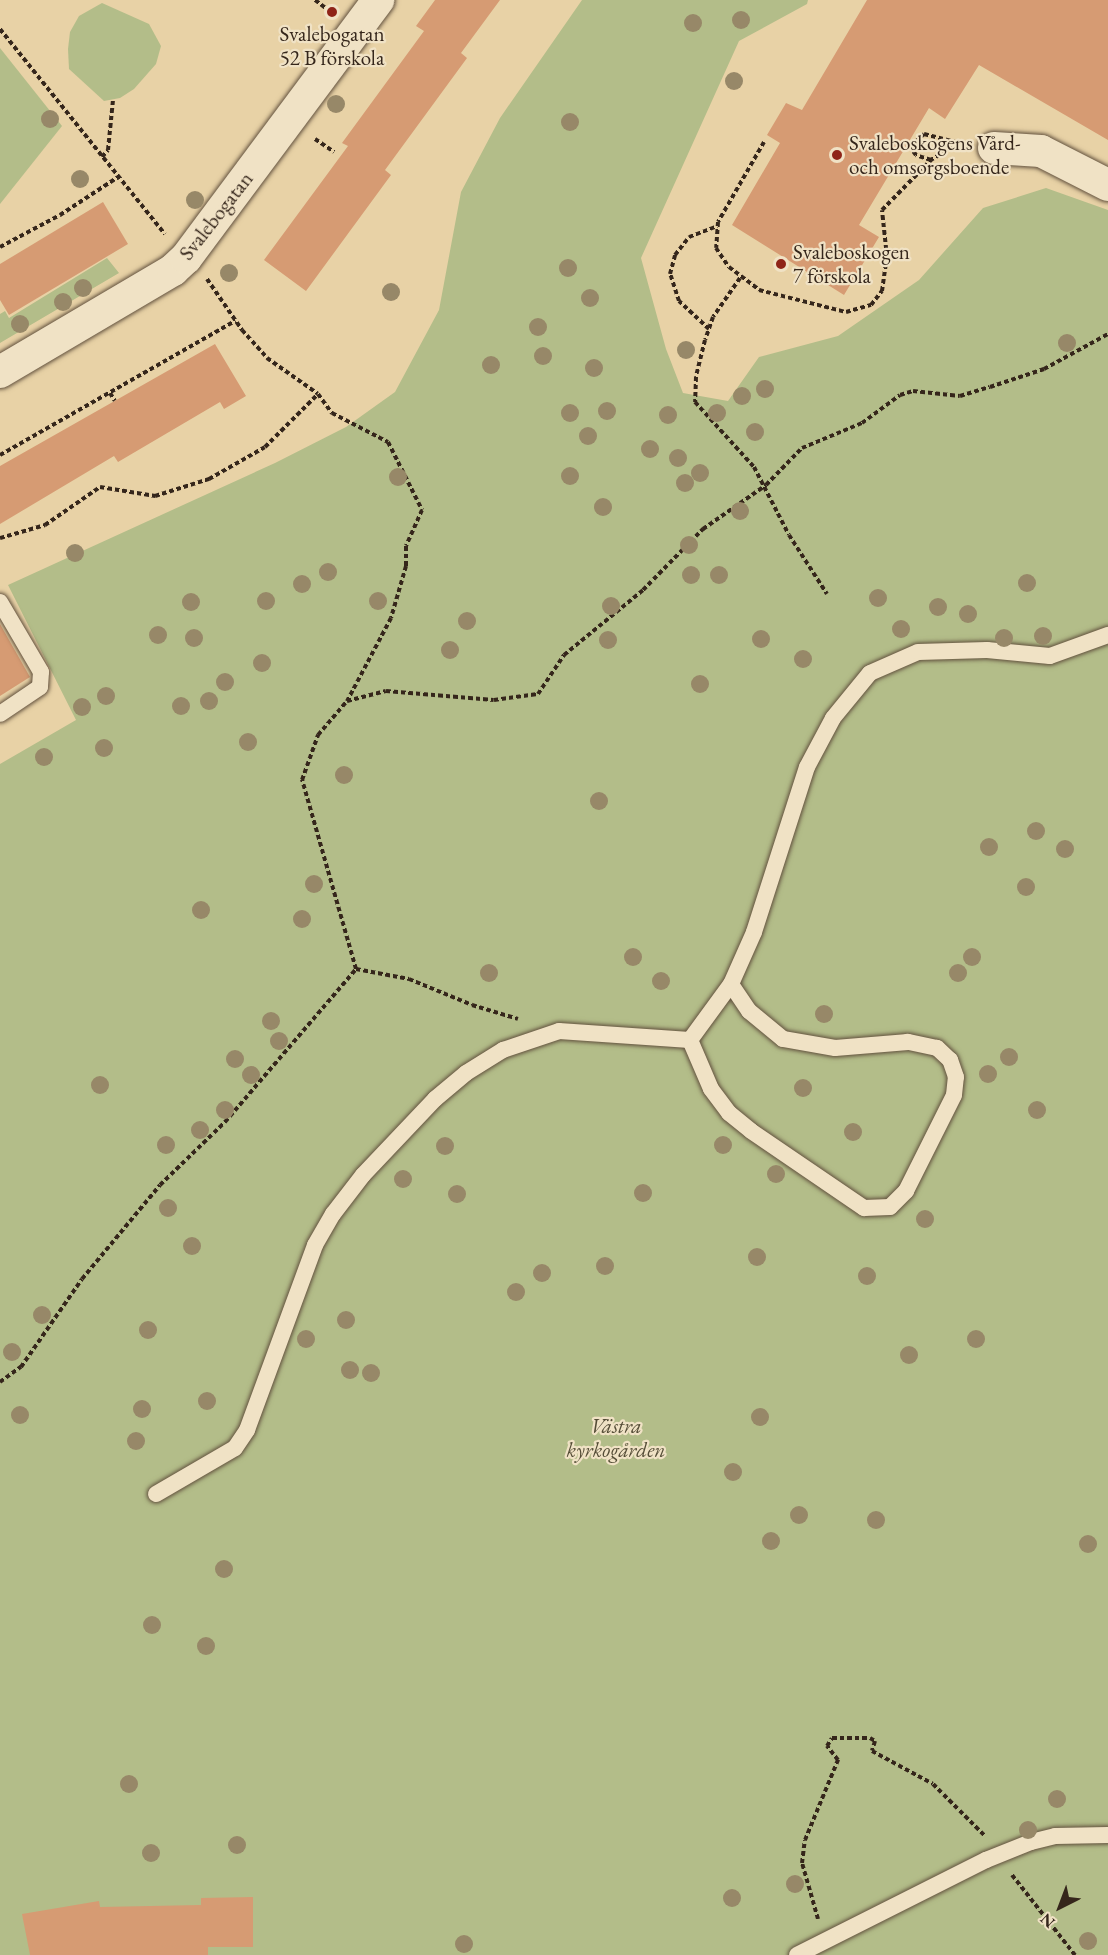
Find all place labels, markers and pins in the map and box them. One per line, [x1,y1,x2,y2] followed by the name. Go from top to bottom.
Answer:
[325,5,339,19] marker: Svalebogatan 52 B förskola
[279,21,385,71] place label: Svalebogatan 52 B förskola
[849,130,1021,180] place label: Svaleboskogens Vård- och omsorgsboende
[830,148,844,162] marker: Svaleboskogens Vård- och omsorgsboende
[793,239,910,289] place label: Svaleboskogen 7 förskola
[774,257,788,271] marker: Svaleboskogen 7 förskola

